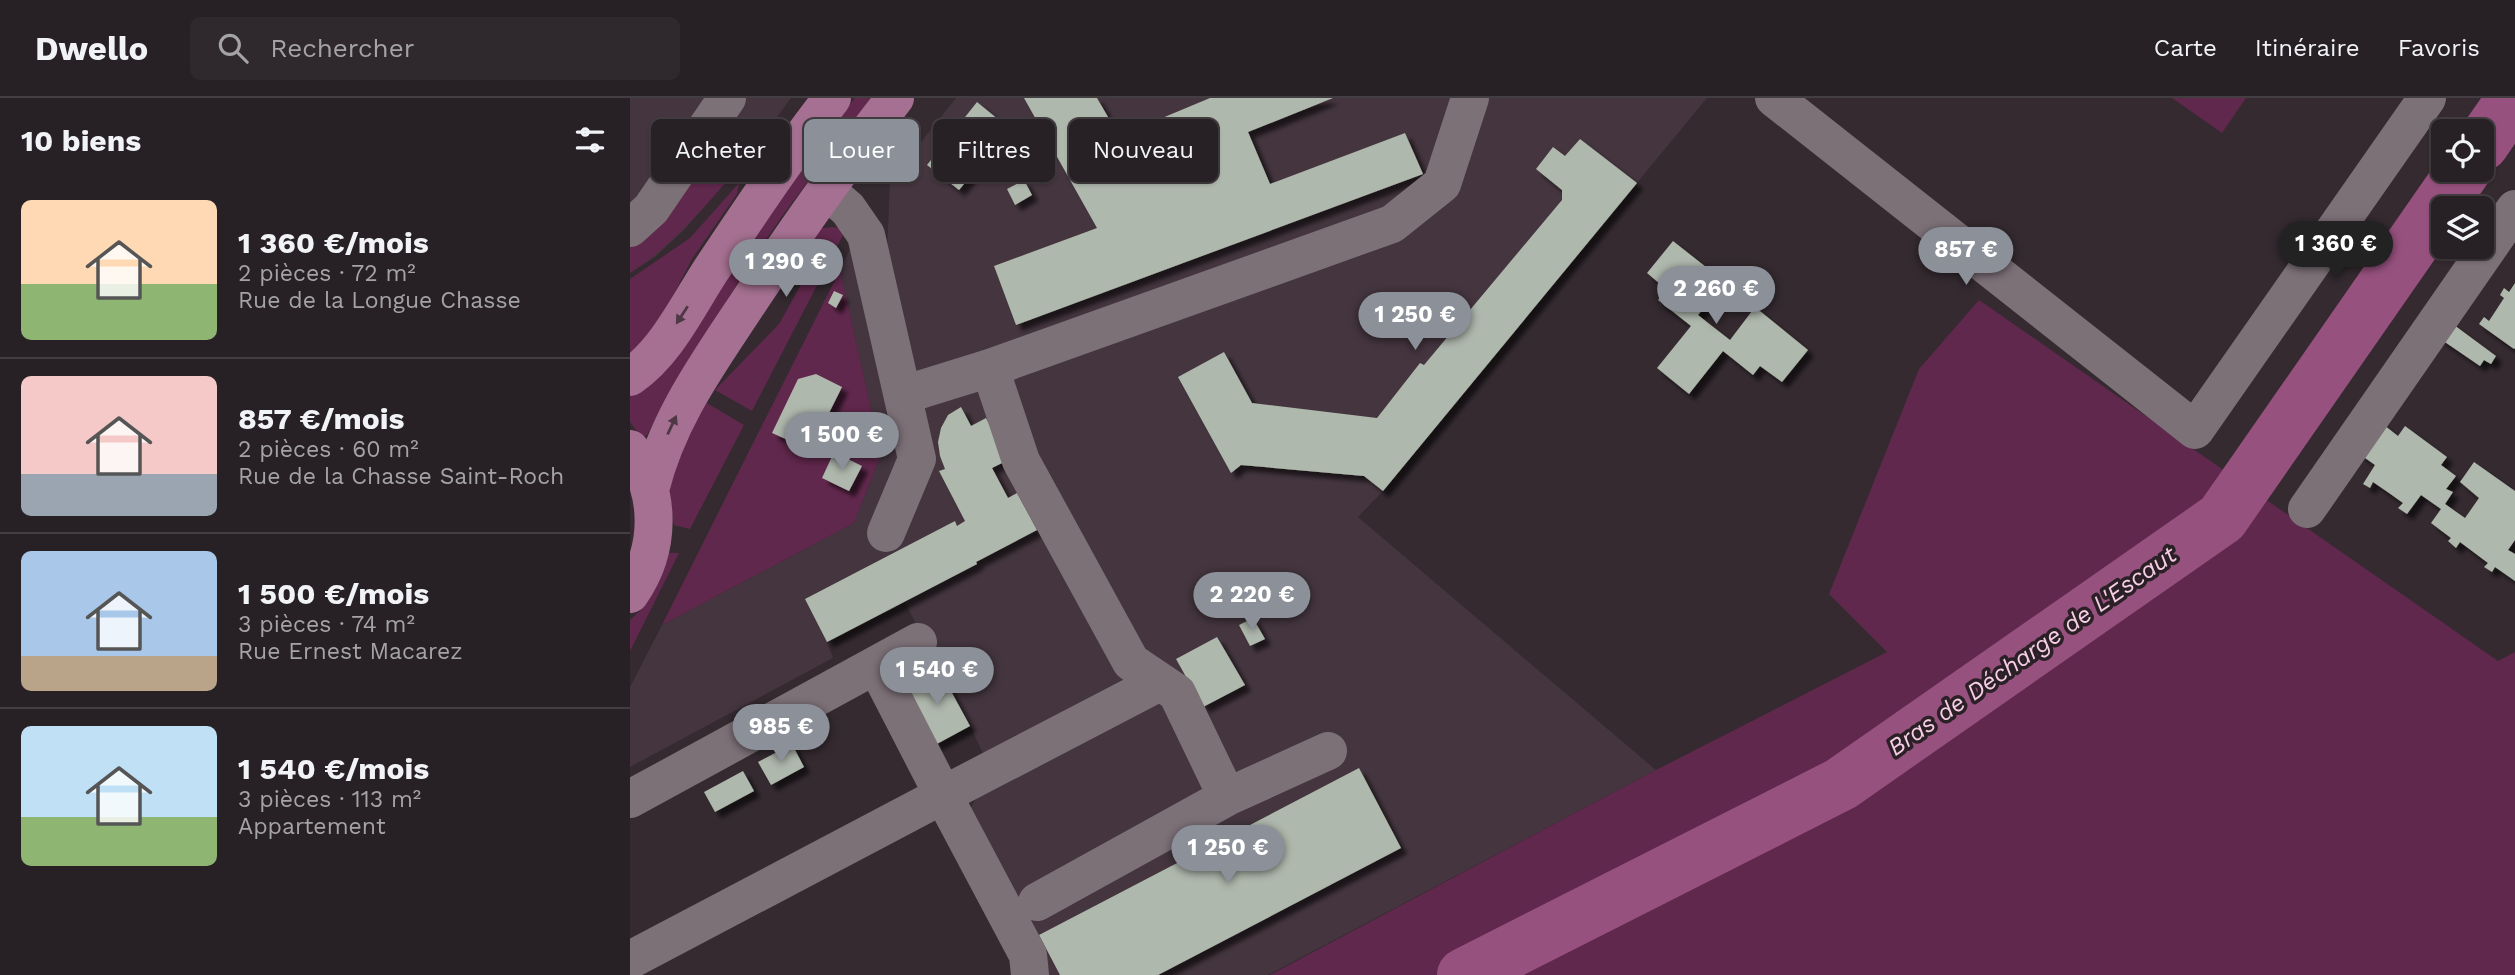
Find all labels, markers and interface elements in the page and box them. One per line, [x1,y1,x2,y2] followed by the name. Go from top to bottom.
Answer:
[190,17,680,80] search box
[35,29,148,68] text: Dwello
[214,29,252,67] icon: search
[270,33,414,63] text: Rechercher
[2154,34,2217,62] text: Carte
[2255,34,2360,62] text: Itinéraire
[2398,34,2480,62] text: Favoris
[651,119,790,182] chip: Acheter
[804,119,919,182] chip: Louer
[933,119,1055,182] chip: Filtres
[1069,119,1218,182] chip: Nouveau
[2431,119,2494,259] map controls
[2431,119,2494,182] button: locate
[571,121,609,159] icon: filters
[21,123,141,158] text: 10 biens
[2431,196,2494,259] button: layers
[2271,222,2401,281] pin: 1 360 €
[238,225,429,260] text: 1 360 €/mois
[77,228,161,312] icon: home
[1917,228,2015,287] pin: 857 €
[2295,230,2377,257] text: 1 360 €
[1934,236,1998,263] text: 857 €
[721,240,851,299] pin: 1 290 €
[745,248,827,275] text: 1 290 €
[238,260,416,287] text: 2 pièces · 72 m²
[1651,266,1781,326] pin: 2 260 €
[1673,275,1759,302] text: 2 260 €
[238,287,521,314] text: Rue de la Longue Chasse
[1350,292,1480,352] pin: 1 250 €
[1374,301,1456,328] text: 1 250 €
[676,306,689,325] one-way arrow
[238,401,405,436] text: 857 €/mois
[77,404,161,488] icon: home
[777,412,907,472] pin: 1 500 €
[666,415,678,435] one-way arrow
[801,421,883,448] text: 1 500 €
[238,436,419,463] text: 2 pièces · 60 m²
[238,463,564,490] text: Rue de la Chasse Saint-Roch
[1882,540,2183,762] water label: Bras de Décharge de L'Escaut
[1187,573,1317,632] pin: 2 220 €
[238,576,429,611] text: 1 500 €/mois
[77,579,161,663] icon: home
[1209,581,1295,608] text: 2 220 €
[238,611,415,638] text: 3 pièces · 74 m²
[238,638,463,665] text: Rue Ernest Macarez
[872,648,1002,707] pin: 1 540 €
[896,656,978,683] text: 1 540 €
[732,704,830,764] pin: 985 €
[749,713,813,740] text: 985 €
[238,751,429,786] text: 1 540 €/mois
[77,754,161,838] icon: home
[238,786,421,813] text: 3 pièces · 113 m²
[238,813,386,840] text: Appartement
[1163,826,1293,885] pin: 1 250 €
[1187,834,1269,861] text: 1 250 €

